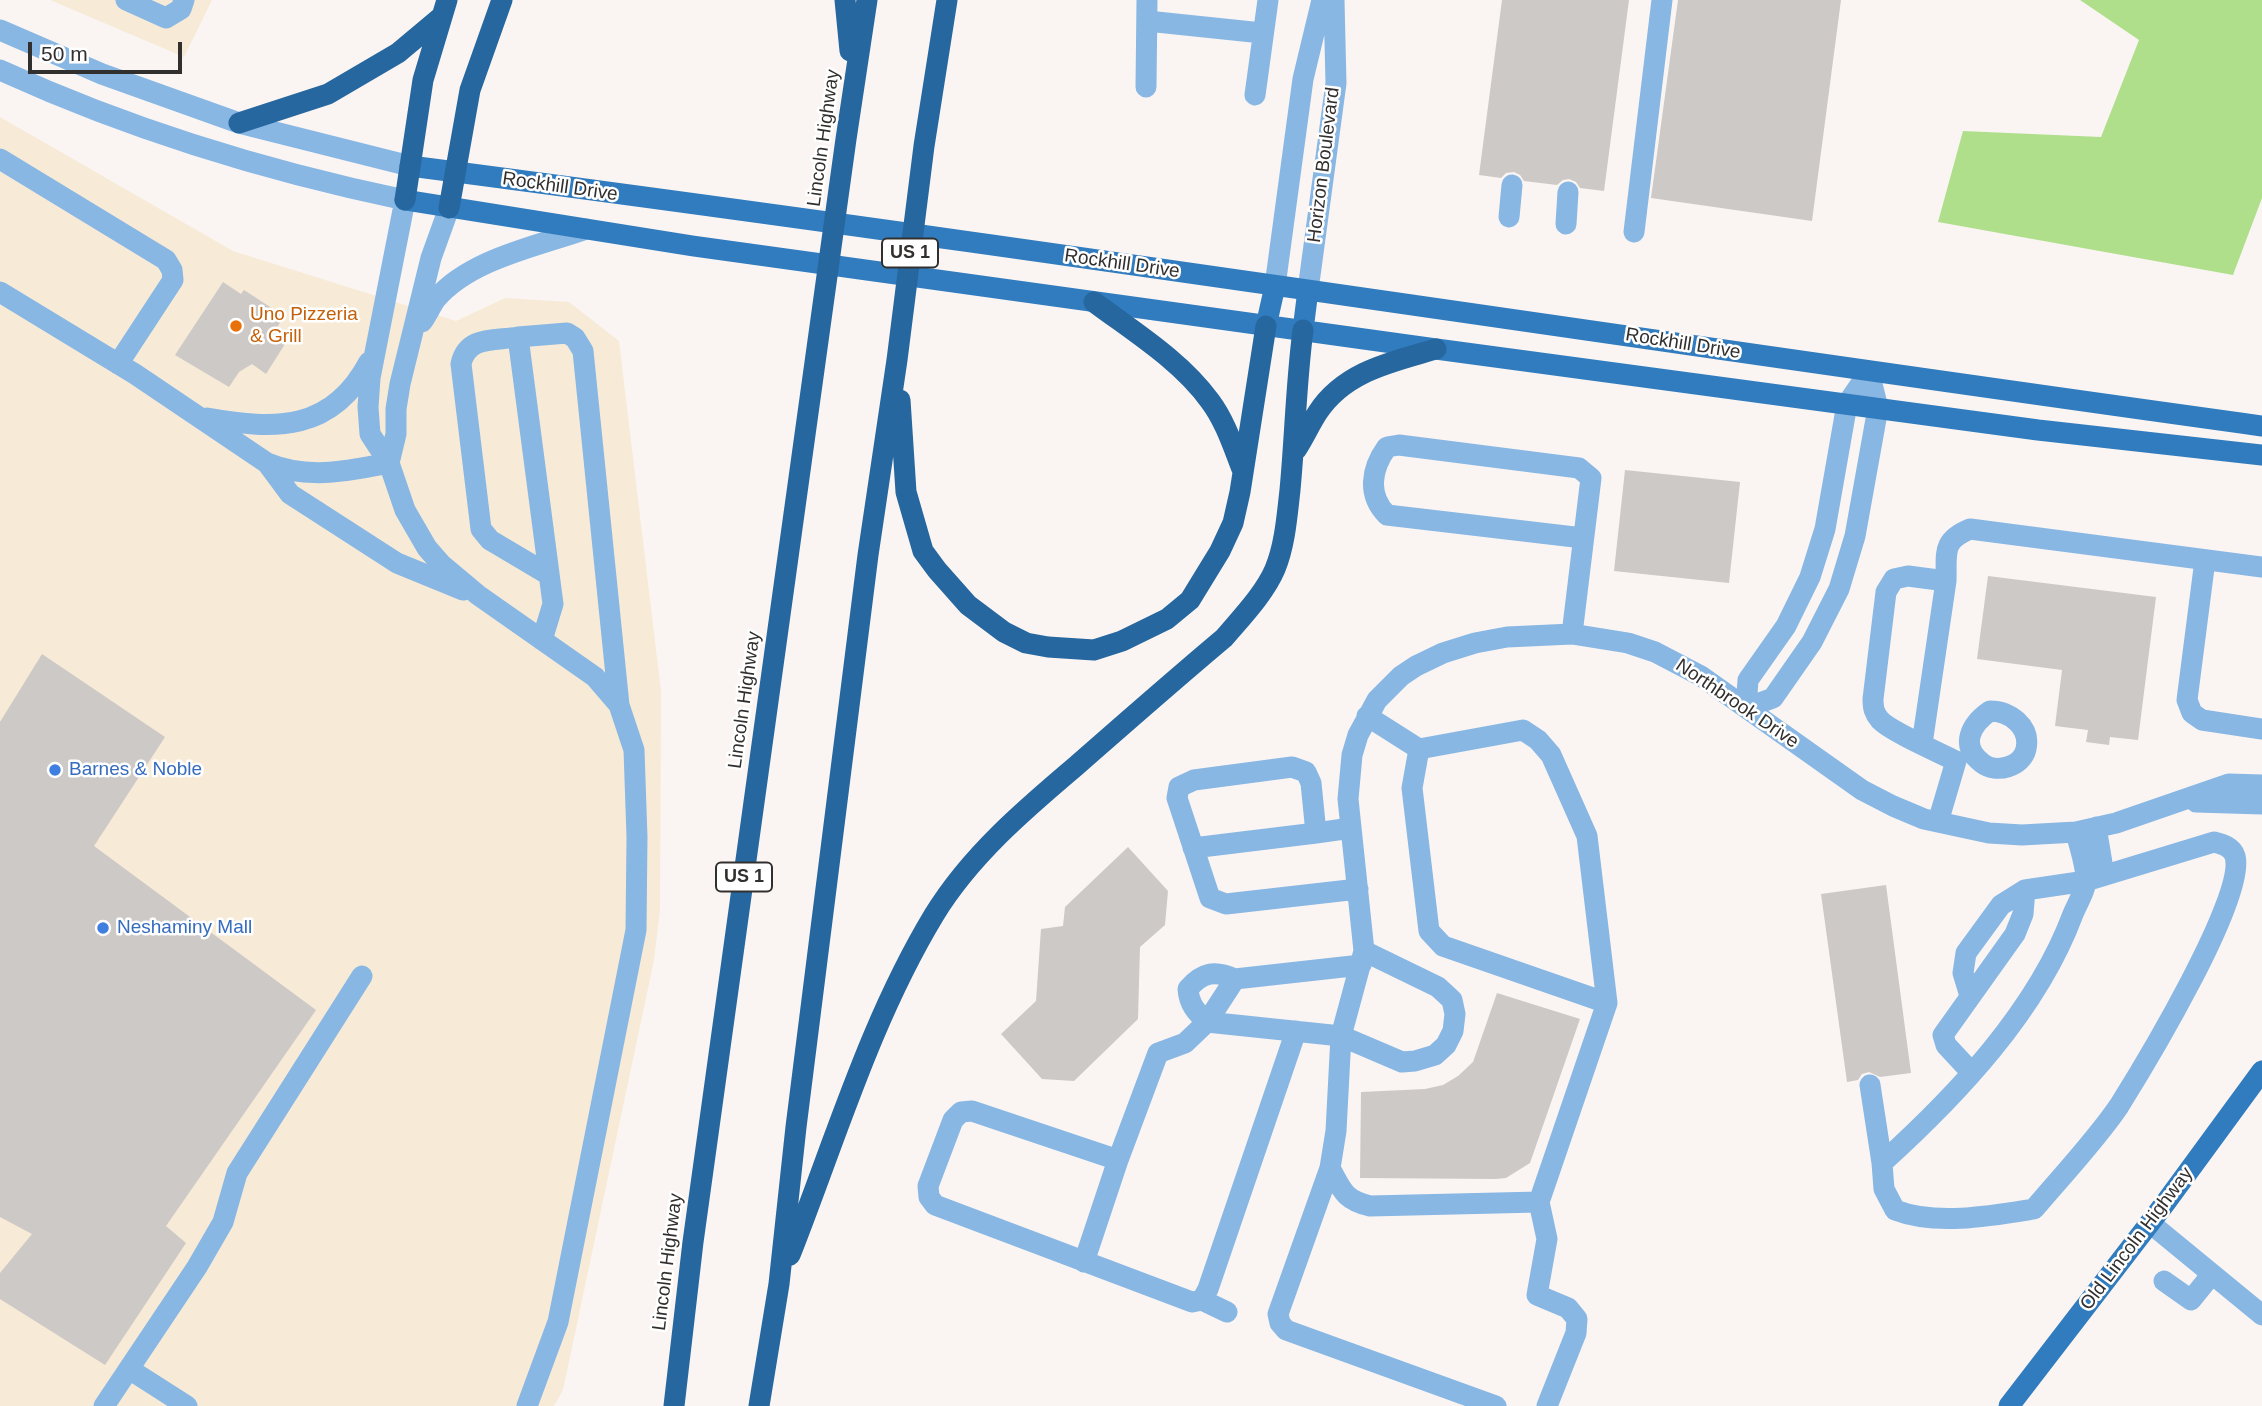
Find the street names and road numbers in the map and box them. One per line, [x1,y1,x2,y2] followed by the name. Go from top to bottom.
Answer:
[803,68,845,208] street label: Lincoln Highway
[1303,86,1345,244] street label: Horizon Boulevard
[501,168,619,206] street label: Rockhill Drive
[882,239,938,268] road number: US 1
[1063,245,1181,283] street label: Rockhill Drive
[1624,324,1742,364] street label: Rockhill Drive
[724,630,766,770] street label: Lincoln Highway
[1671,654,1803,754] street label: Northbrook Drive
[716,862,772,892] road number: US 1
[2076,1163,2198,1315] street label: Old Lincoln Highway
[648,1192,688,1332] street label: Lincoln Highway

